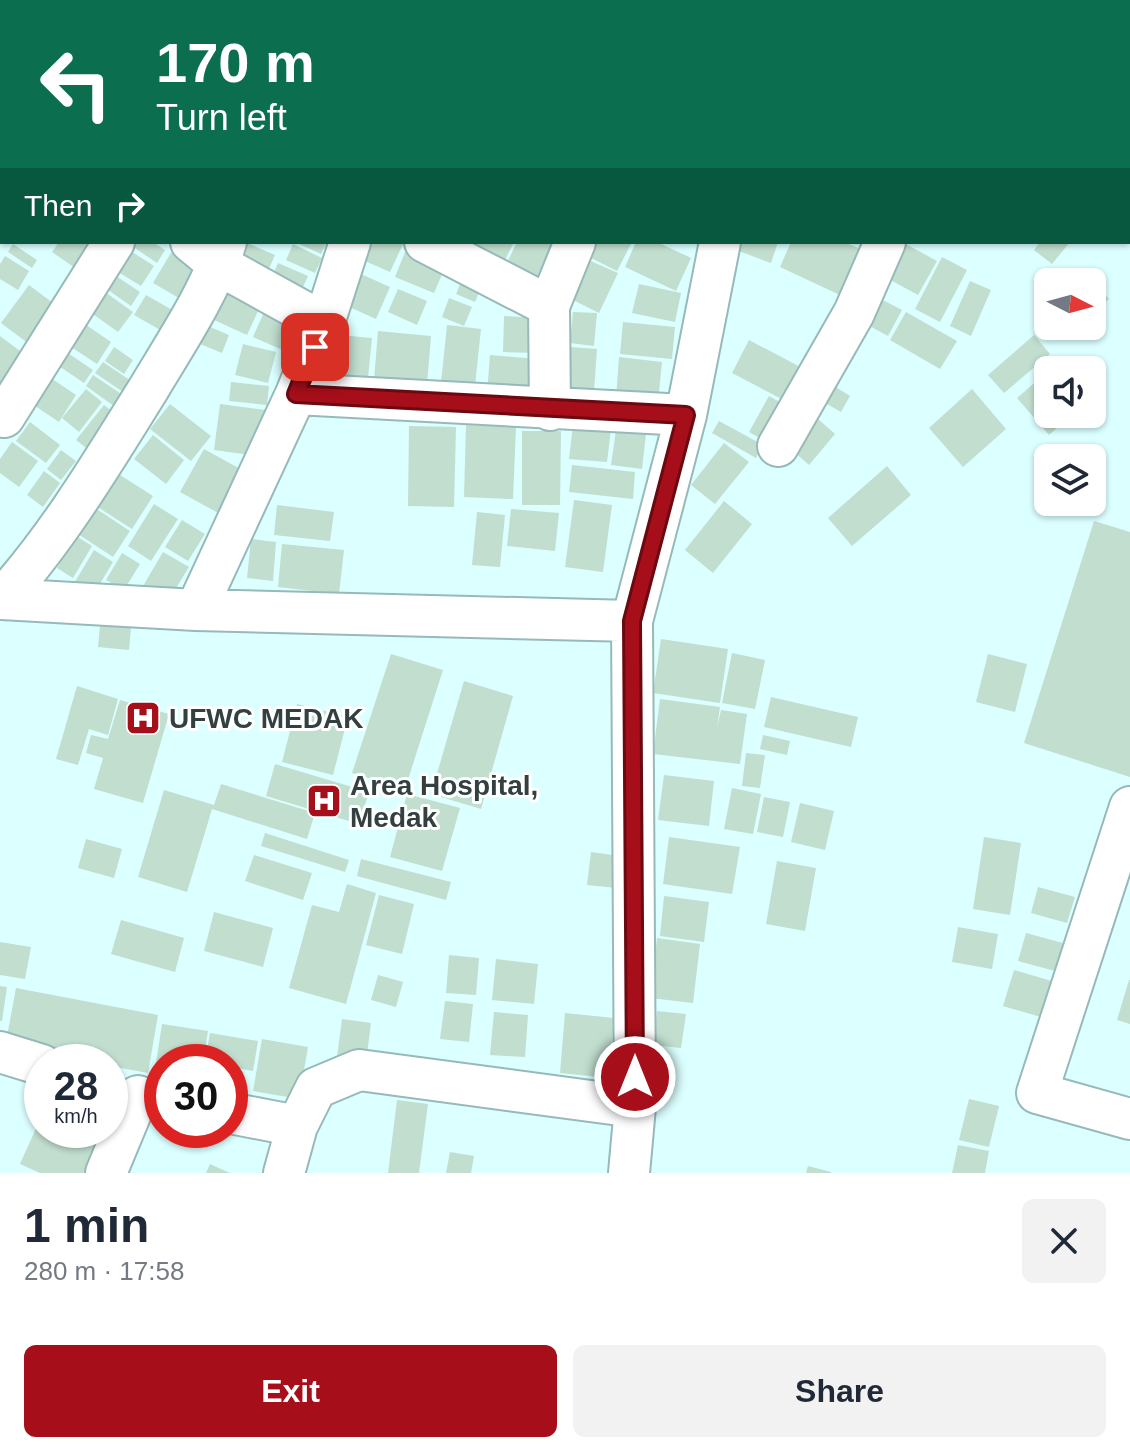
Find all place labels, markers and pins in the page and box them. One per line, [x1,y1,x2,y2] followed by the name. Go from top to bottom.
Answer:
[281,313,349,381] pin
[124,699,162,737] hospital icon: UFWC MEDAK
[169,703,363,734] place label: UFWC MEDAK
[350,770,538,833] place label: Area Hospital, Medak
[305,782,343,820] hospital icon: Area Hospital, Medak

